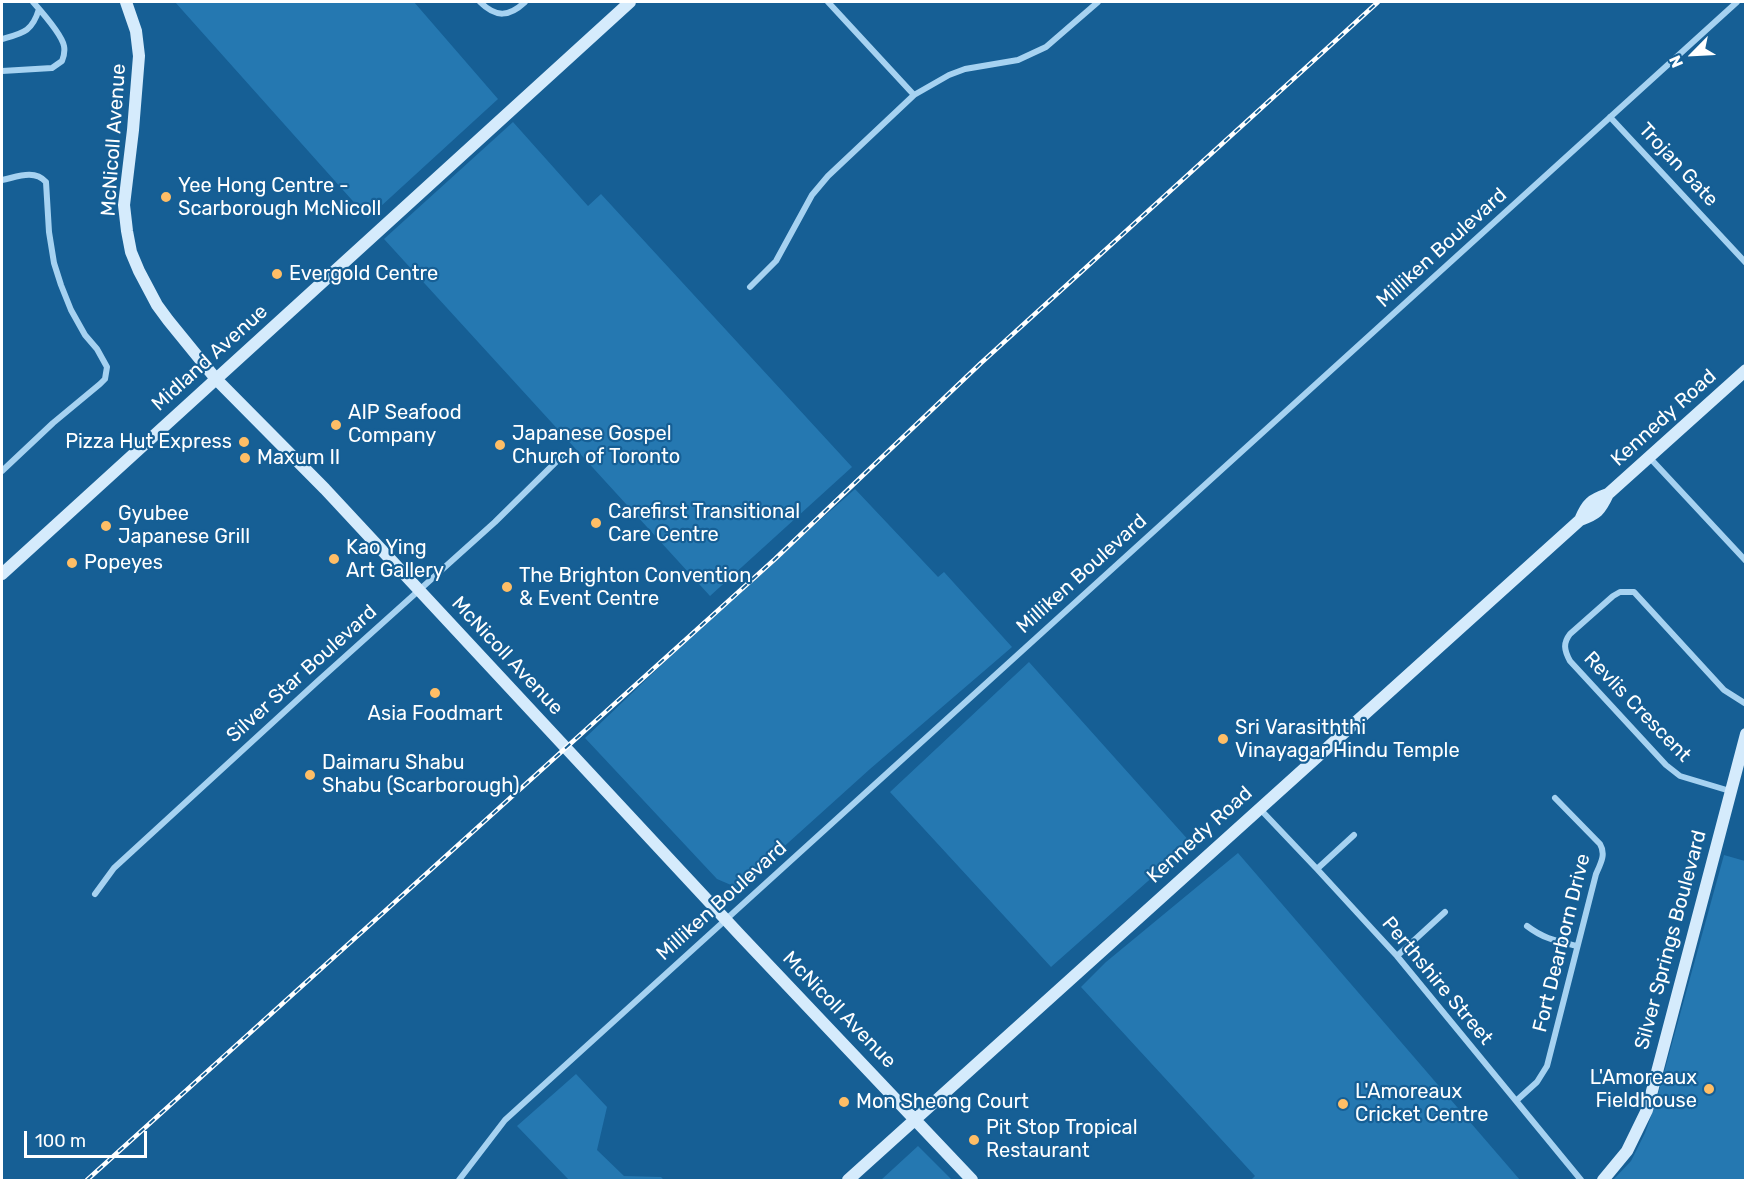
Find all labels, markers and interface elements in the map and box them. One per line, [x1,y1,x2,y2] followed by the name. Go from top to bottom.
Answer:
[1663,24,1723,84] north arrow
[1665,52,1687,71] text: N
[97,63,131,217] street label: McNicoll Avenue
[1633,118,1723,212] street label: Trojan Gate
[178,174,381,221] place label: Yee Hong Centre - Scarborough McNicoll
[1372,183,1512,313] street label: Milliken Boulevard
[159,190,173,204] marker: Yee Hong Centre - Scarborough McNicoll
[289,262,438,286] place label: Evergold Centre
[270,267,284,281] marker: Evergold Centre
[147,300,273,416] street label: Midland Avenue
[1606,364,1722,472] street label: Kennedy Road
[348,401,462,448] place label: AIP Seafood Company
[329,418,343,432] marker: AIP Seafood Company
[512,422,680,469] place label: Japanese Gospel Church of Toronto
[65,430,232,454] place label: Pizza Hut Express
[237,435,251,449] marker: Pizza Hut Express
[493,438,507,452] marker: Japanese Gospel Church of Toronto
[257,446,340,470] place label: Maxum II
[238,451,252,465] marker: Maxum II
[608,500,800,547] place label: Carefirst Transitional Care Centre
[118,502,250,549] place label: Gyubee Japanese Grill
[1012,509,1152,639] street label: Milliken Boulevard
[589,516,603,530] marker: Carefirst Transitional Care Centre
[99,519,113,533] marker: Gyubee Japanese Grill
[346,536,444,583] place label: Kao Ying Art Gallery
[84,551,163,575] place label: Popeyes
[327,552,341,566] marker: Kao Ying Art Gallery
[65,556,79,570] marker: Popeyes
[519,564,751,611] place label: The Brighton Convention & Event Centre
[500,580,514,594] marker: The Brighton Convention & Event Centre
[446,592,568,720] street label: McNicoll Avenue
[222,600,382,748] street label: Silver Star Boulevard
[1578,647,1696,767] street label: Revlis Crescent
[428,686,442,700] marker: Asia Foodmart
[368,702,502,726] place label: Asia Foodmart
[1235,716,1460,763] place label: Sri Varasiththi Vinayagar Hindu Temple
[1216,732,1230,746] marker: Sri Varasiththi Vinayagar Hindu Temple
[322,751,519,798] place label: Daimaru Shabu Shabu (Scarborough)
[303,768,317,782] marker: Daimaru Shabu Shabu (Scarborough)
[1142,781,1258,889] street label: Kennedy Road
[1630,828,1712,1052] street label: Silver Springs Boulevard
[652,836,792,966] street label: Milliken Boulevard
[1528,851,1596,1035] street label: Fort Dearborn Drive
[1376,912,1498,1050] street label: Perthshire Street
[777,947,901,1073] street label: McNicoll Avenue
[1590,1066,1697,1113] place label: L'Amoreaux Fieldhouse
[1355,1080,1488,1127] place label: L'Amoreaux Cricket Centre
[1702,1082,1716,1096] marker: L'Amoreaux Fieldhouse
[856,1090,1029,1114] place label: Mon Sheong Court
[837,1095,851,1109] marker: Mon Sheong Court
[1336,1097,1350,1111] marker: L'Amoreaux Cricket Centre
[986,1116,1137,1163] place label: Pit Stop Tropical Restaurant
[27,1119,150,1157] scale bar
[35,1130,86,1152] text: 100 m
[967,1133,981,1147] marker: Pit Stop Tropical Restaurant

